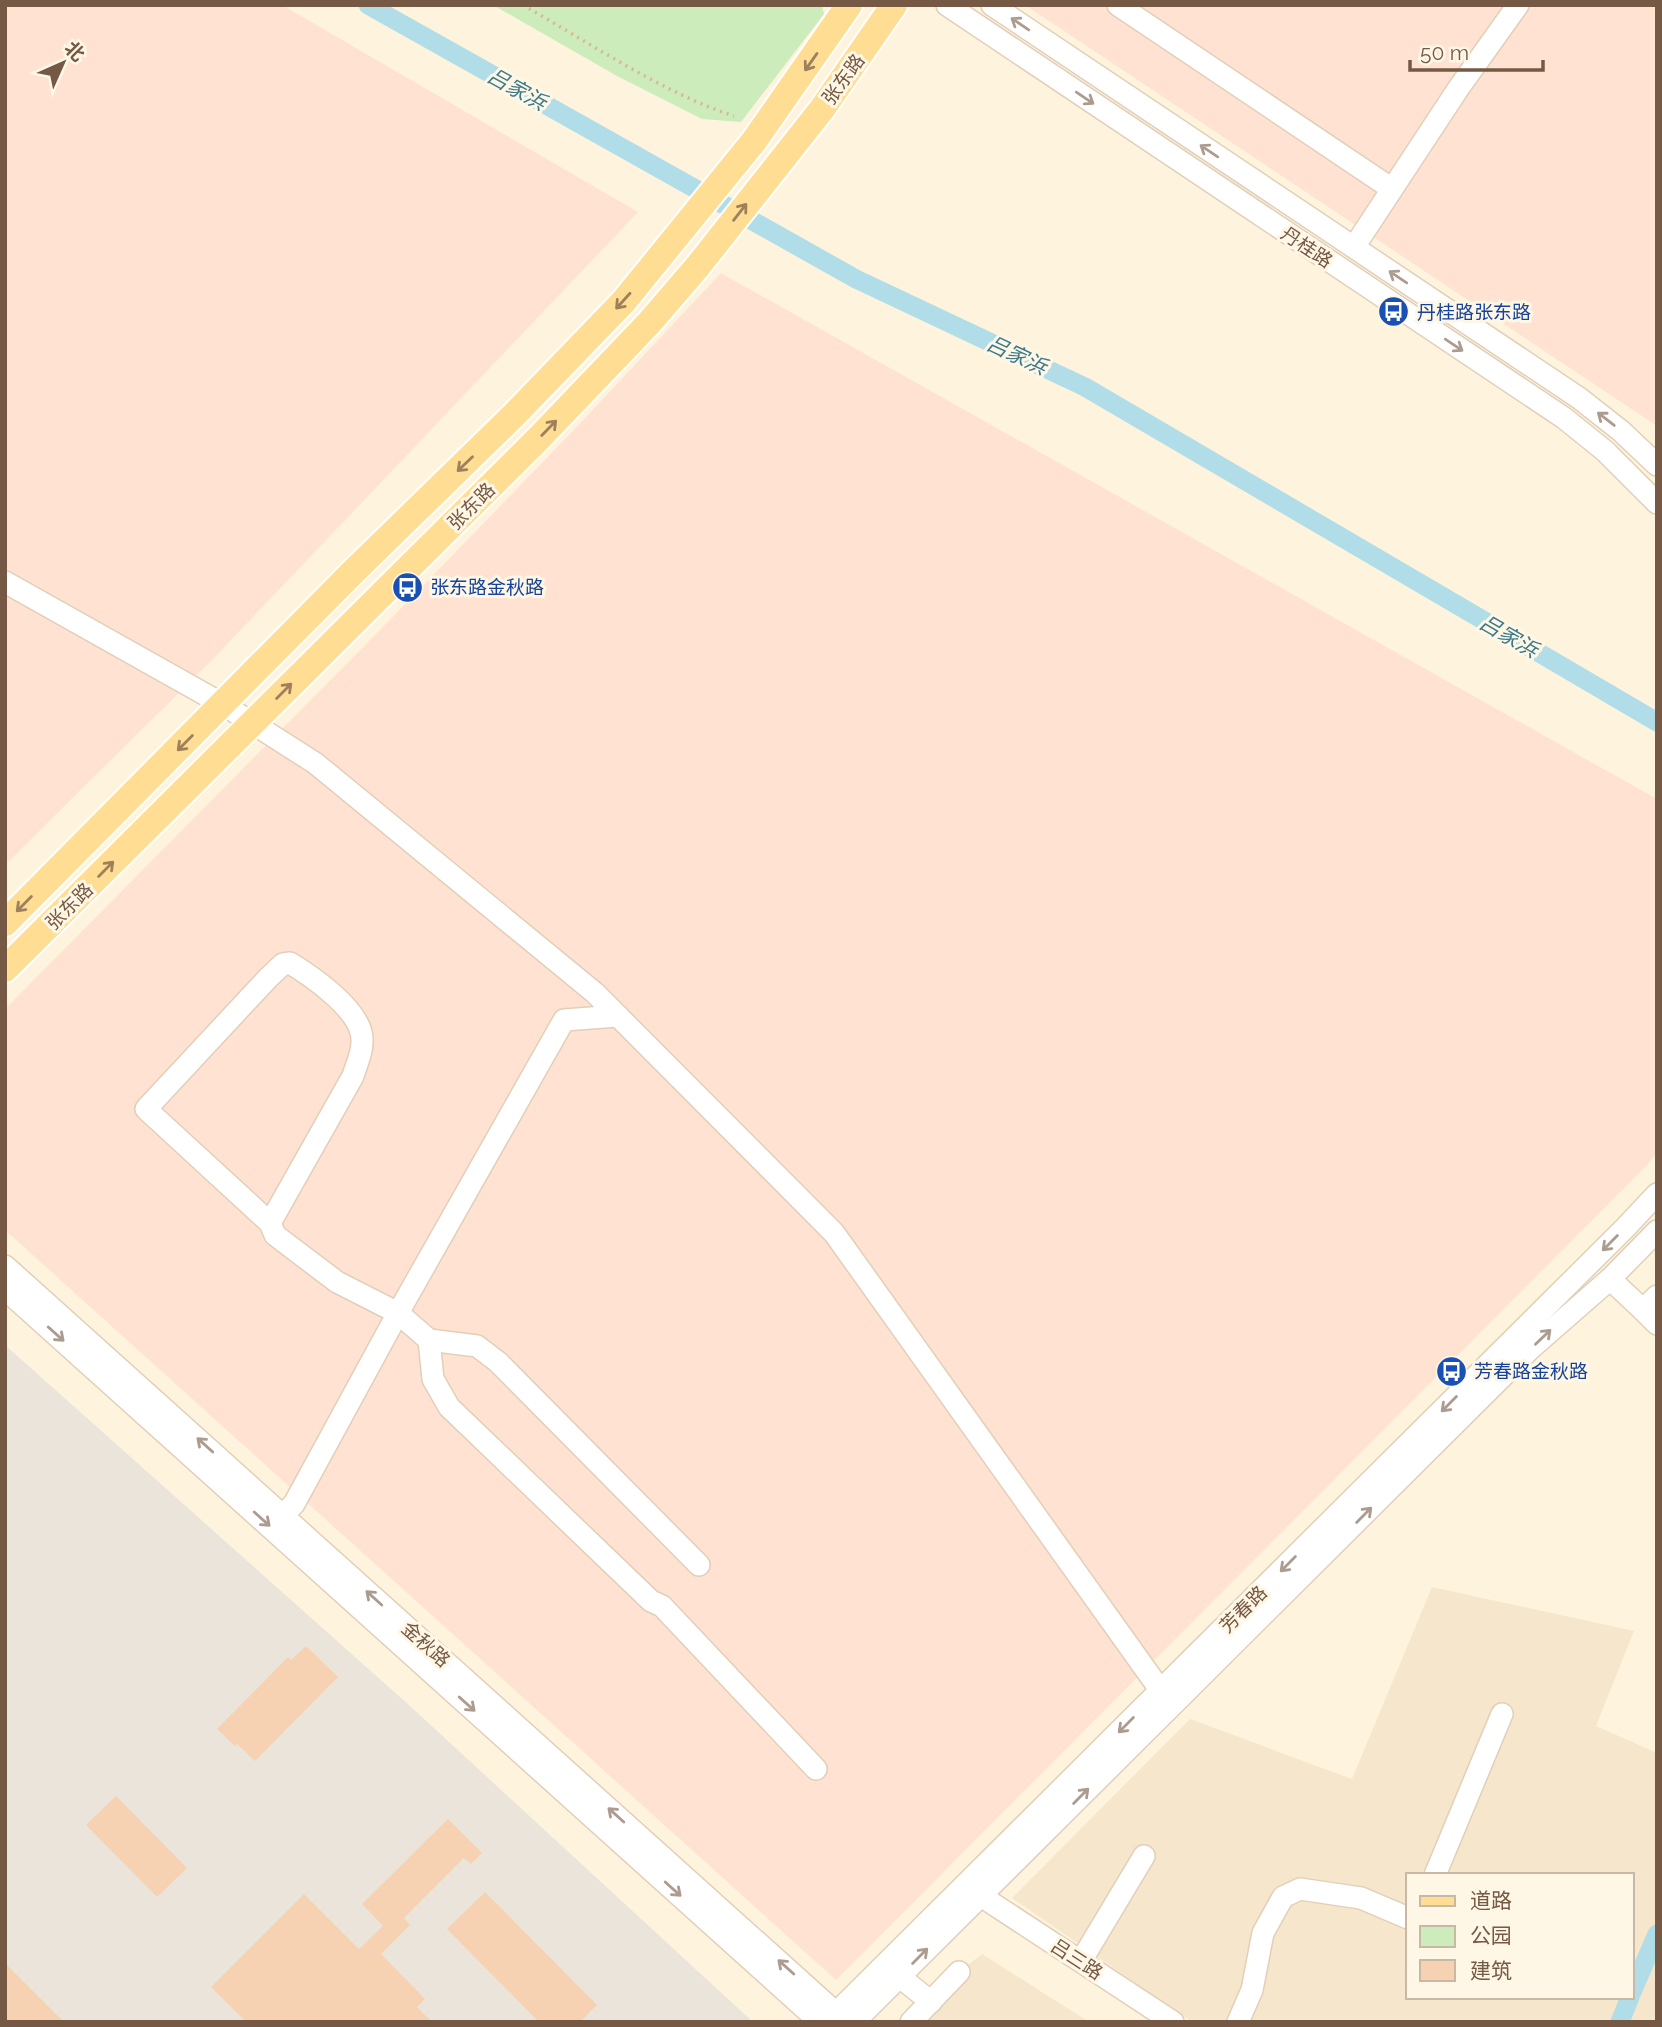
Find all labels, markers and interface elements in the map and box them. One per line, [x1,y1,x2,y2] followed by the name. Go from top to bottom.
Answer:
[1011,17,1030,31] one-way arrow
[28,28,98,98] north arrow
[1410,28,1543,72] scale bar
[61,36,90,65] text: 北
[1420,40,1469,65] text: 50 m
[817,49,869,109] street label: 张东路
[804,52,818,71] one-way arrow
[483,63,552,116] water label: 吕家浜
[1074,91,1094,105] one-way arrow
[1200,143,1219,158] one-way arrow
[732,204,748,222] one-way arrow
[1277,222,1337,272] street label: 丹桂路
[1389,270,1408,284] one-way arrow
[615,292,632,309] one-way arrow
[1377,295,1411,329] bus stop icon: 丹桂路张东路
[1417,301,1531,323] place label: 丹桂路张东路
[983,330,1053,380] water label: 吕家浜
[1444,338,1463,352] one-way arrow
[1597,412,1616,427] one-way arrow
[540,420,557,437] one-way arrow
[456,455,473,472] one-way arrow
[443,478,499,534] street label: 张东路
[390,570,424,604] bus stop icon: 张东路金秋路
[430,576,544,598] place label: 张东路金秋路
[1475,609,1544,664] water label: 吕家浜
[276,683,293,700] one-way arrow
[177,735,194,752] one-way arrow
[97,861,114,878] one-way arrow
[41,878,97,934] street label: 张东路
[16,895,33,912] one-way arrow
[1601,1235,1618,1252] one-way arrow
[47,1326,64,1343] one-way arrow
[1534,1329,1552,1345] one-way arrow
[1434,1354,1468,1388] bus stop icon: 芳春路金秋路
[1474,1360,1588,1382] place label: 芳春路金秋路
[1440,1395,1457,1412] one-way arrow
[197,1437,214,1454] one-way arrow
[1355,1506,1372,1523] one-way arrow
[252,1511,270,1527] one-way arrow
[1279,1556,1296,1573] one-way arrow
[1215,1581,1271,1637] street label: 芳春路
[366,1590,384,1606] one-way arrow
[397,1617,455,1671] street label: 金秋路
[458,1696,476,1712] one-way arrow
[1118,1716,1135,1733] one-way arrow
[1073,1788,1090,1805] one-way arrow
[608,1807,626,1823] one-way arrow
[1406,1873,1634,1999] legend
[664,1881,682,1897] one-way arrow
[1470,1888,1512,1913] text: 道路
[1470,1923,1512,1948] text: 公园
[1047,1934,1107,1984] street label: 吕三路
[911,1948,928,1965] one-way arrow
[1470,1958,1512,1983] text: 建筑
[778,1959,795,1976] one-way arrow

